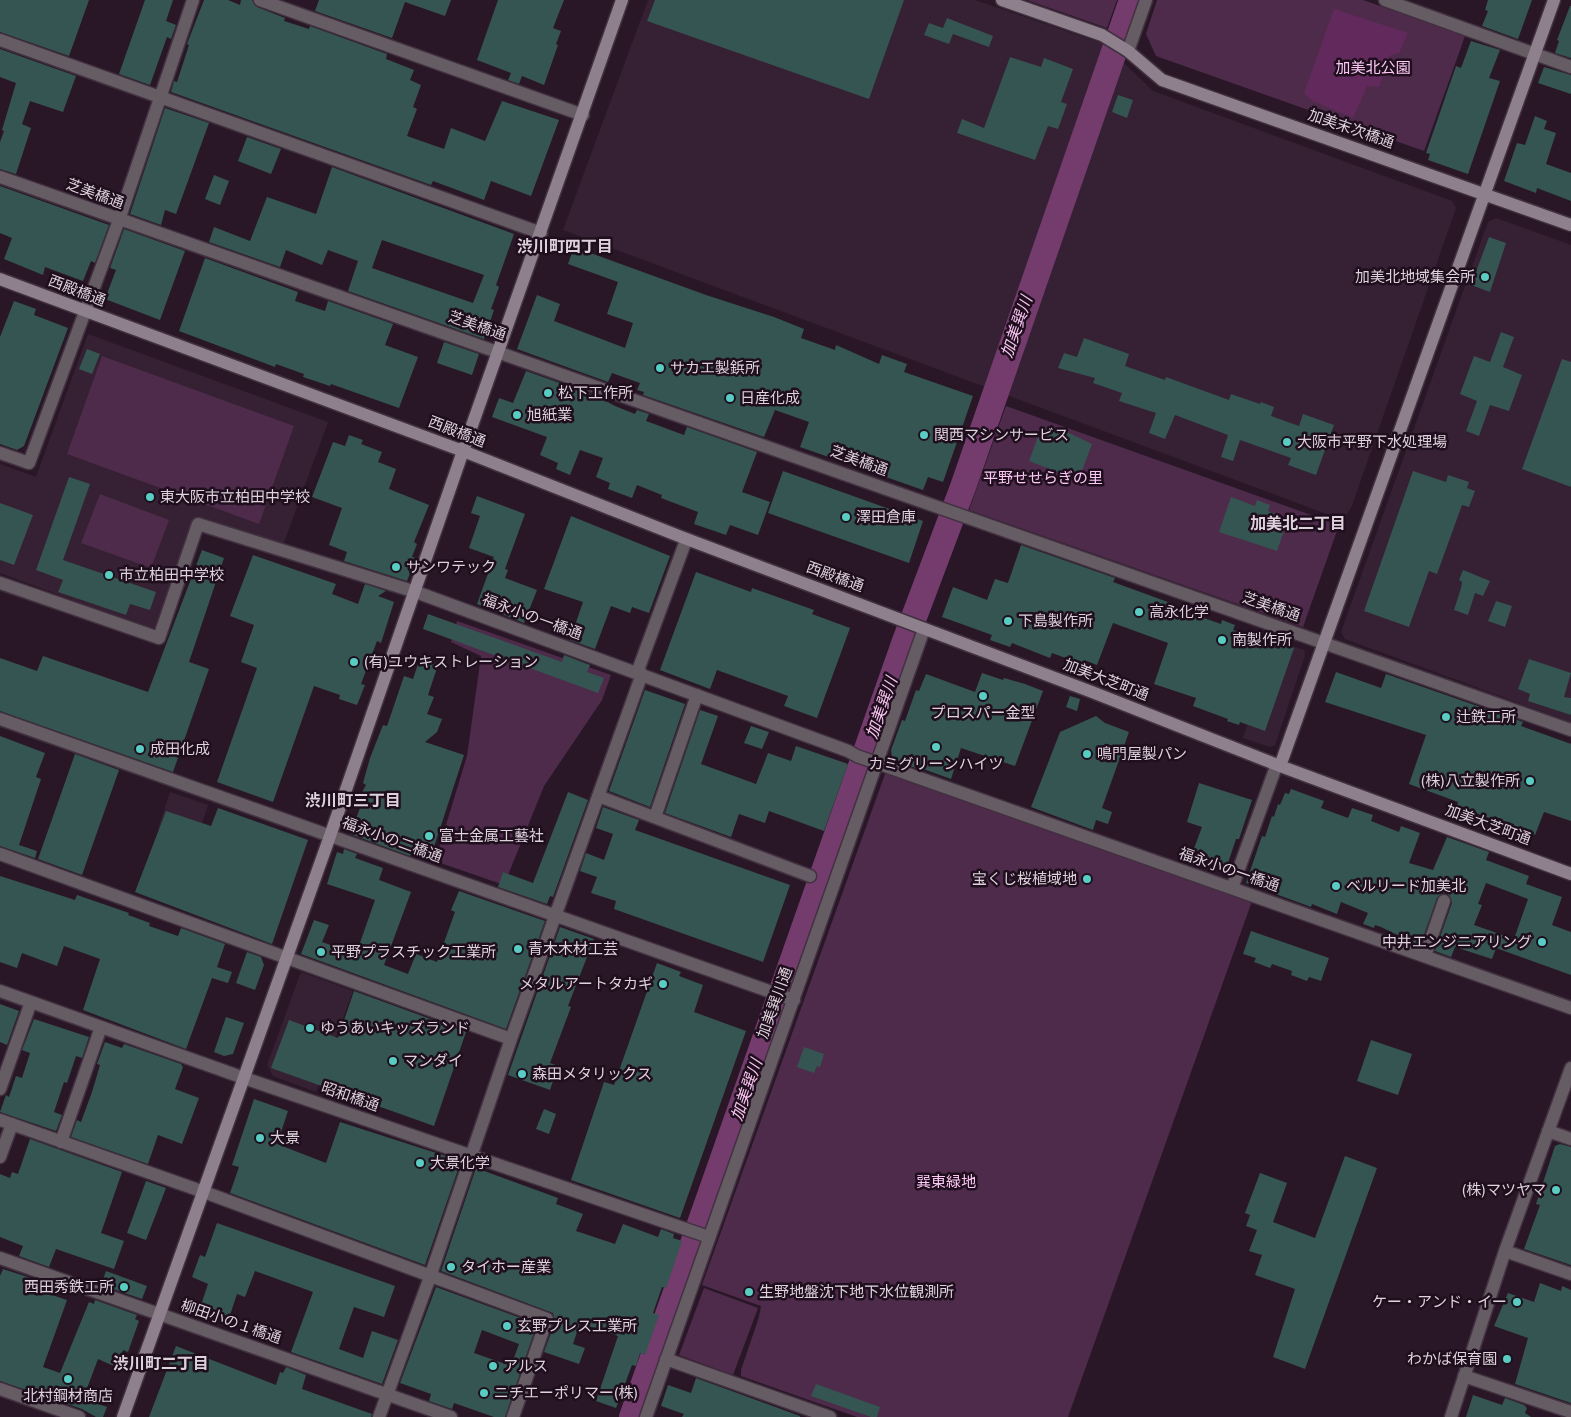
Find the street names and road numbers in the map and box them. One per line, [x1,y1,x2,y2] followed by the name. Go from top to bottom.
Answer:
[1306,106,1396,152] street label: 加美末次橋通
[64,175,126,213] street label: 芝美橋通
[46,272,108,310] street label: 西殿橋通
[446,308,508,344] street label: 芝美橋通
[426,413,488,451] street label: 西殿橋通
[828,442,890,480] street label: 芝美橋通
[804,558,866,596] street label: 西殿橋通
[1240,589,1302,625] street label: 芝美橋通
[480,591,584,643] street label: 福永小の一橋通
[1061,655,1151,705] street label: 加美大芝町通
[1443,801,1533,849] street label: 加美大芝町通
[340,814,444,866] street label: 福永小の二橋通
[1176,844,1282,896] street label: 福永小の一橋通
[754,965,796,1041] street label: 加美巽川通
[319,1079,381,1115] street label: 昭和橋通
[178,1296,284,1348] street label: 柳田小の１橋通

